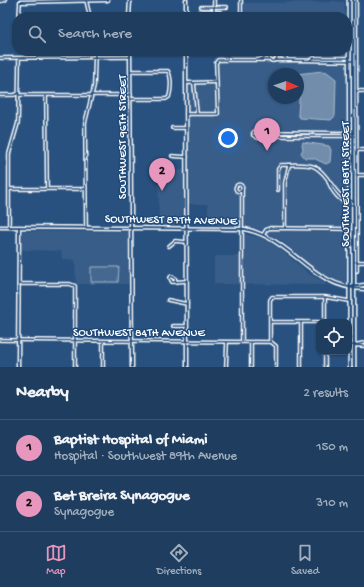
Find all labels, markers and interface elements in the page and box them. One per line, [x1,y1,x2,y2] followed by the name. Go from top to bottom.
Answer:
[12,12,352,56] search box
[26,23,48,45] icon: search
[58,25,132,43] text: Search here
[268,68,304,104] north arrow
[117,73,131,199] street label: SOUTHWEST 96TH STREET
[254,118,280,151] pin: 1
[340,120,354,247] street label: SOUTHWEST 88TH STREET
[218,128,238,148] your location
[149,158,175,191] pin: 2
[105,213,238,229] street label: SOUTHWEST 87TH AVENUE
[316,319,352,355] map controls
[316,319,352,355] button: locate
[73,327,205,341] street label: SOUTHWEST 84TH AVENUE
[16,383,69,403] text: Nearby
[303,386,348,401] text: 2 results
[54,431,208,449] text: Baptist Hospital of Miami
[26,440,32,455] text: 1
[316,440,348,455] text: 150 m
[54,449,237,464] text: Hospital · Southwest 89th Avenue
[54,487,190,505] text: Bet Breira Synagogue
[26,496,32,511] text: 2
[316,496,348,511] text: 310 m
[54,505,114,520] text: Synagogue
[45,542,67,578] tab: Map
[157,542,201,578] tab: Directions
[291,542,319,578] tab: Saved

